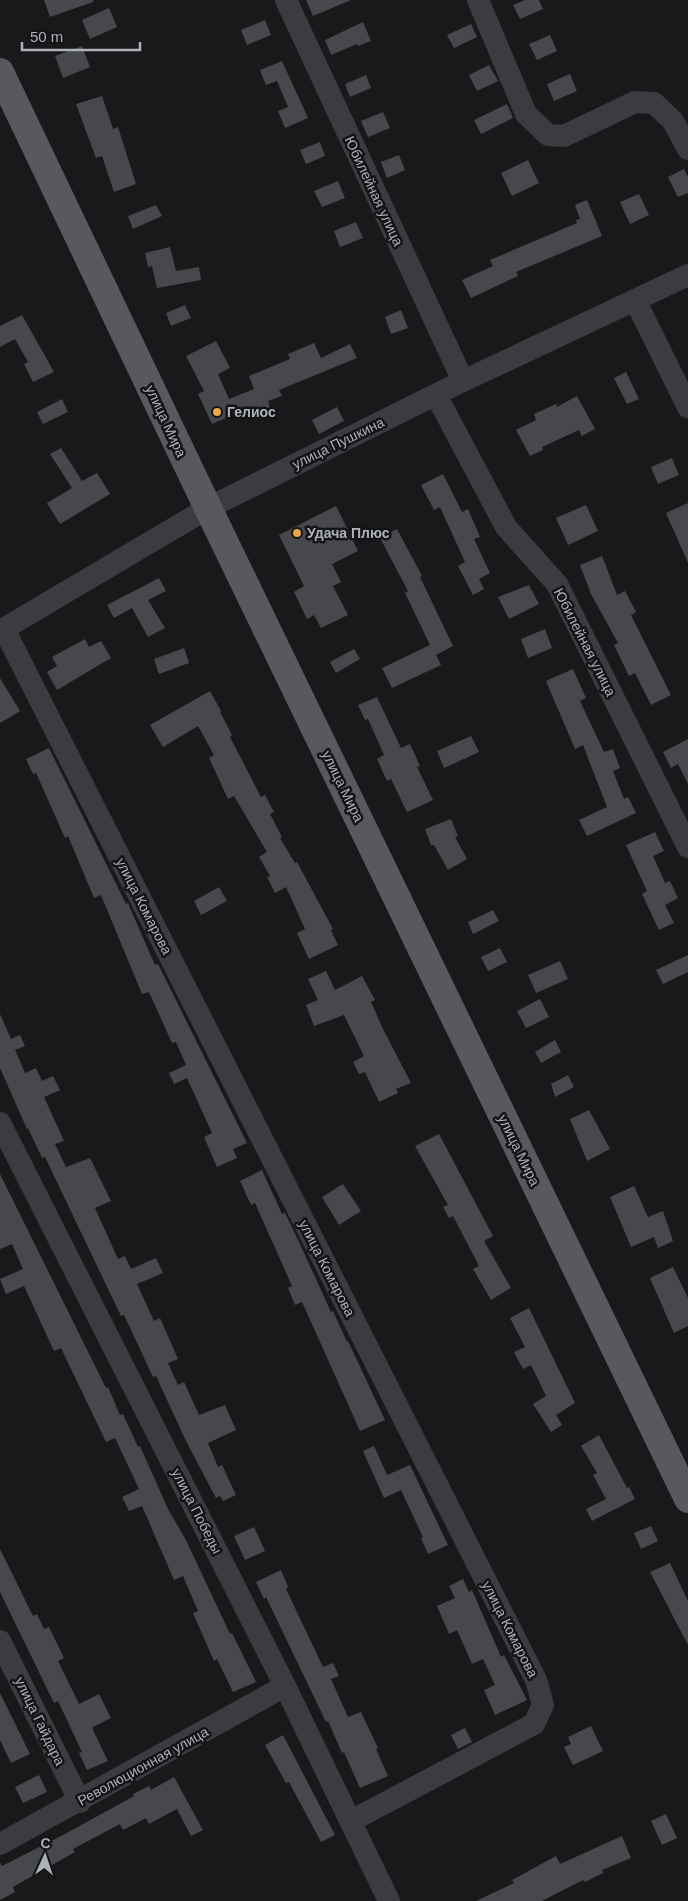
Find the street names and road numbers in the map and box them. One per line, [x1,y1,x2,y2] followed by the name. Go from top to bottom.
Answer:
[342,134,407,249] street label: Юбилейная улица
[142,383,190,460] street label: улица Мира
[289,414,387,472] street label: улица Пушкина
[551,585,619,699] street label: Юбилейная улица
[319,748,367,824] street label: улица Мира
[113,855,175,957] street label: улица Комарова
[495,1112,543,1188] street label: улица Мира
[296,1217,358,1319] street label: улица Комарова
[169,1466,225,1556] street label: улица Победы
[479,1578,541,1680] street label: улица Комарова
[12,1674,68,1768] street label: улица Гайдара
[75,1723,211,1809] street label: Революционная улица

